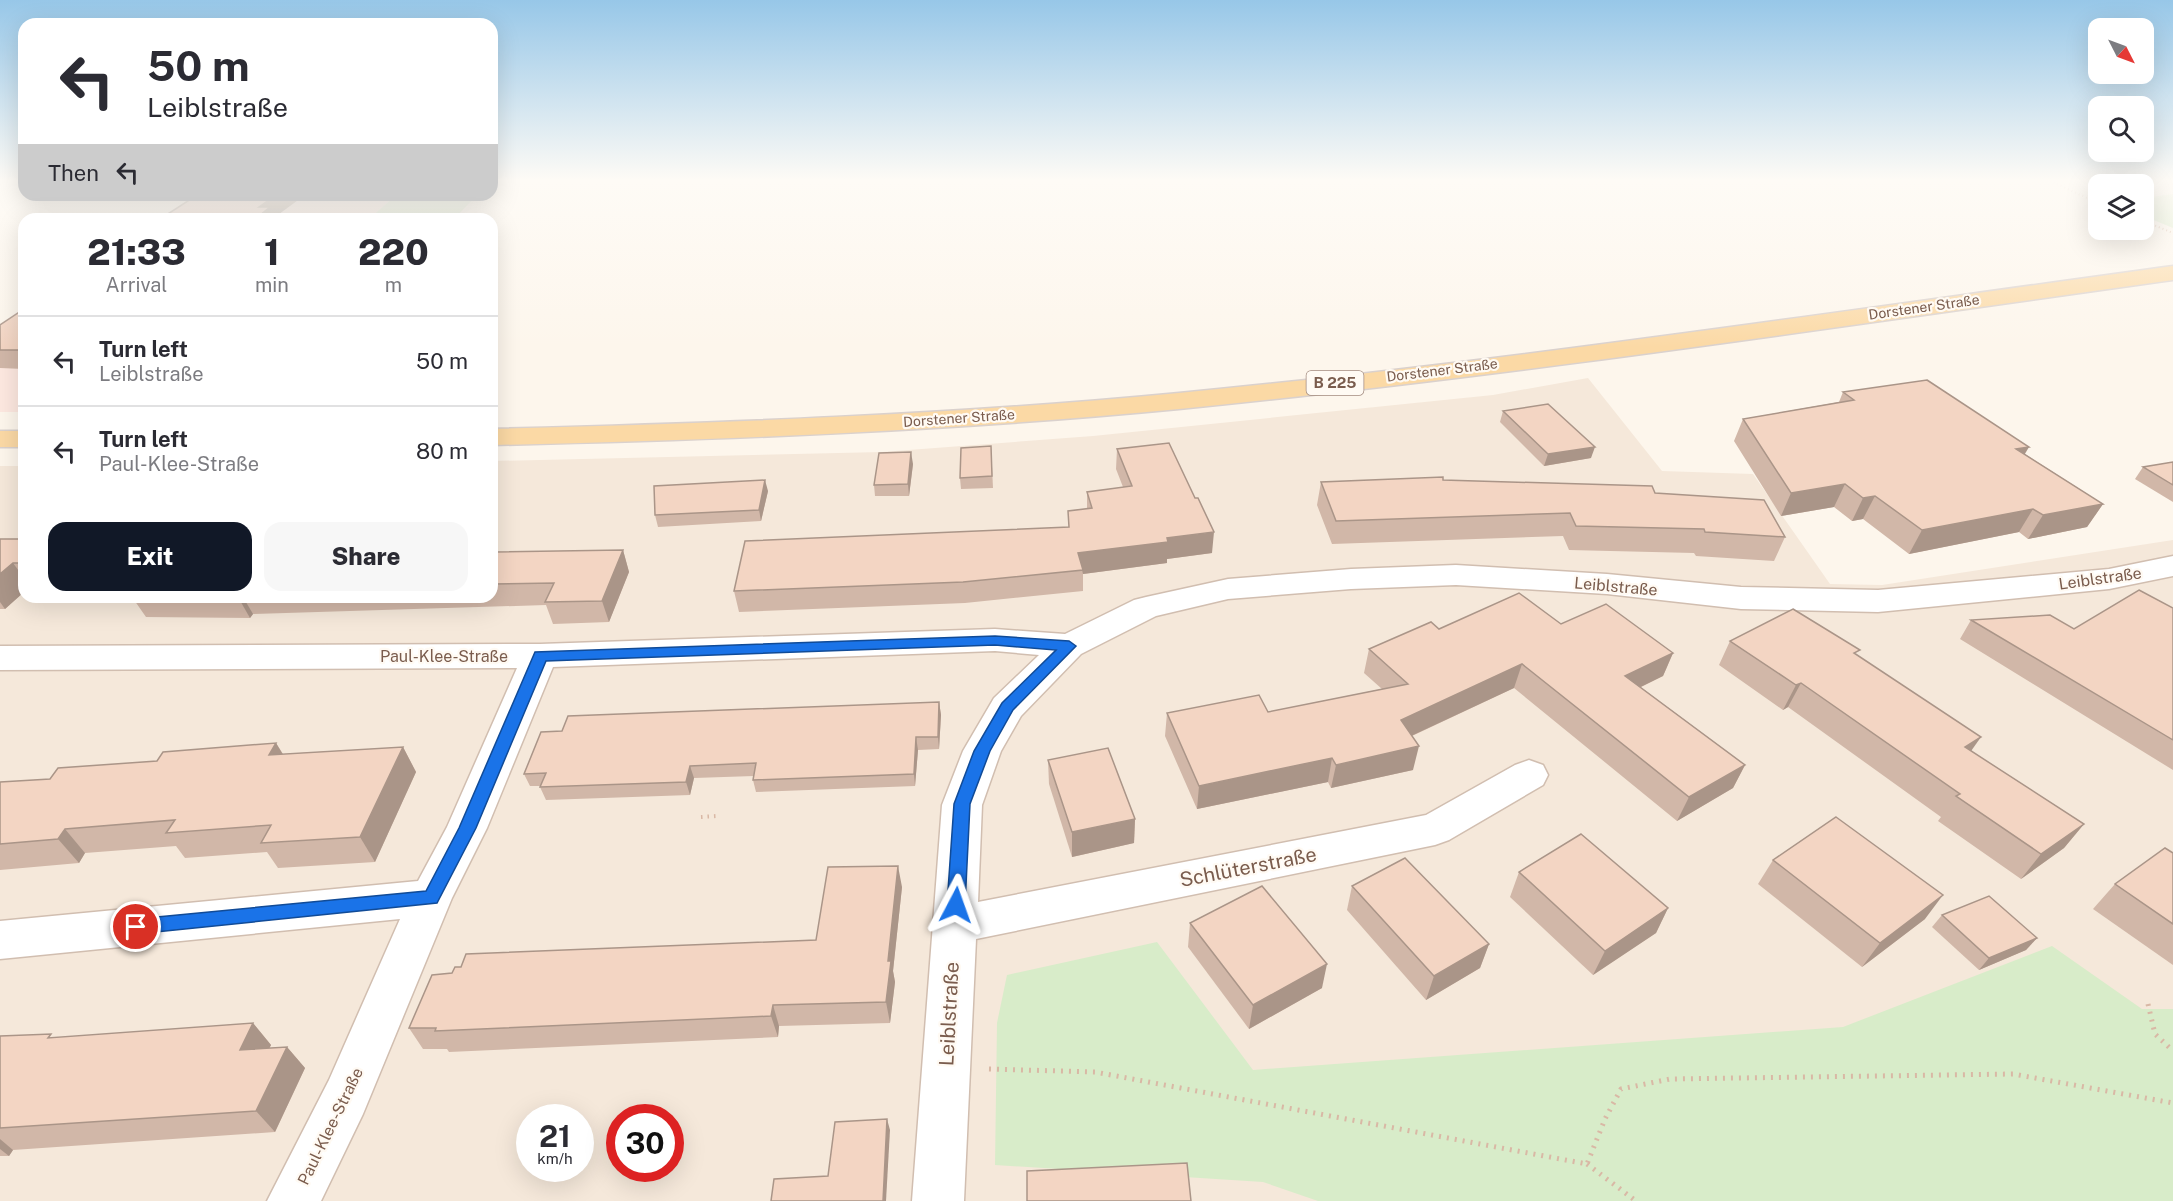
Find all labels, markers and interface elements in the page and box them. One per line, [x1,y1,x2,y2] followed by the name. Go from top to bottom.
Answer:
[2088,18,2154,84] north arrow
[2088,18,2154,240] map controls
[147,41,250,90] text: 50 m
[48,42,126,120] icon: left
[147,91,288,123] text: Leiblstraße
[2088,96,2154,162] button: search
[111,156,144,189] icon: left
[48,160,99,186] text: Then
[2088,174,2154,240] button: layers
[87,231,186,273] text: 21:33
[264,231,280,273] text: 1
[358,231,429,273] text: 220
[106,273,167,297] text: Arrival
[255,273,289,297] text: min
[385,273,402,297] text: m
[1868,291,1981,323] street label: Dorstener Straße
[99,336,188,362] text: Turn left
[48,345,81,378] icon: left
[416,348,468,374] text: 50 m
[1386,355,1498,385] street label: Dorstener Straße
[99,362,204,386] text: Leiblstraße
[1306,371,1364,395] road number: B 225
[903,406,1015,430] street label: Dorstener Straße
[99,426,188,452] text: Turn left
[48,435,81,468] icon: left
[416,438,468,464] text: 80 m
[99,452,259,476] text: Paul-Klee-Straße
[48,522,252,591] button: Exit
[264,522,468,591] button: Share
[2057,563,2143,594] street label: Leiblstraße
[1573,573,1658,600] street label: Leiblstraße
[380,647,508,666] street label: Paul-Klee-Straße
[1178,842,1318,892] street label: Schlüterstraße
[924,873,988,937] position arrow
[110,901,161,952] pin
[119,910,152,943] icon: arrive
[934,961,964,1067] street label: Leiblstraße
[294,1064,367,1188] street label: Paul-Klee-Straße
[606,1104,684,1182] speed limit sign: 30
[539,1118,571,1154] text: 21
[537,1150,573,1167] text: km/h

